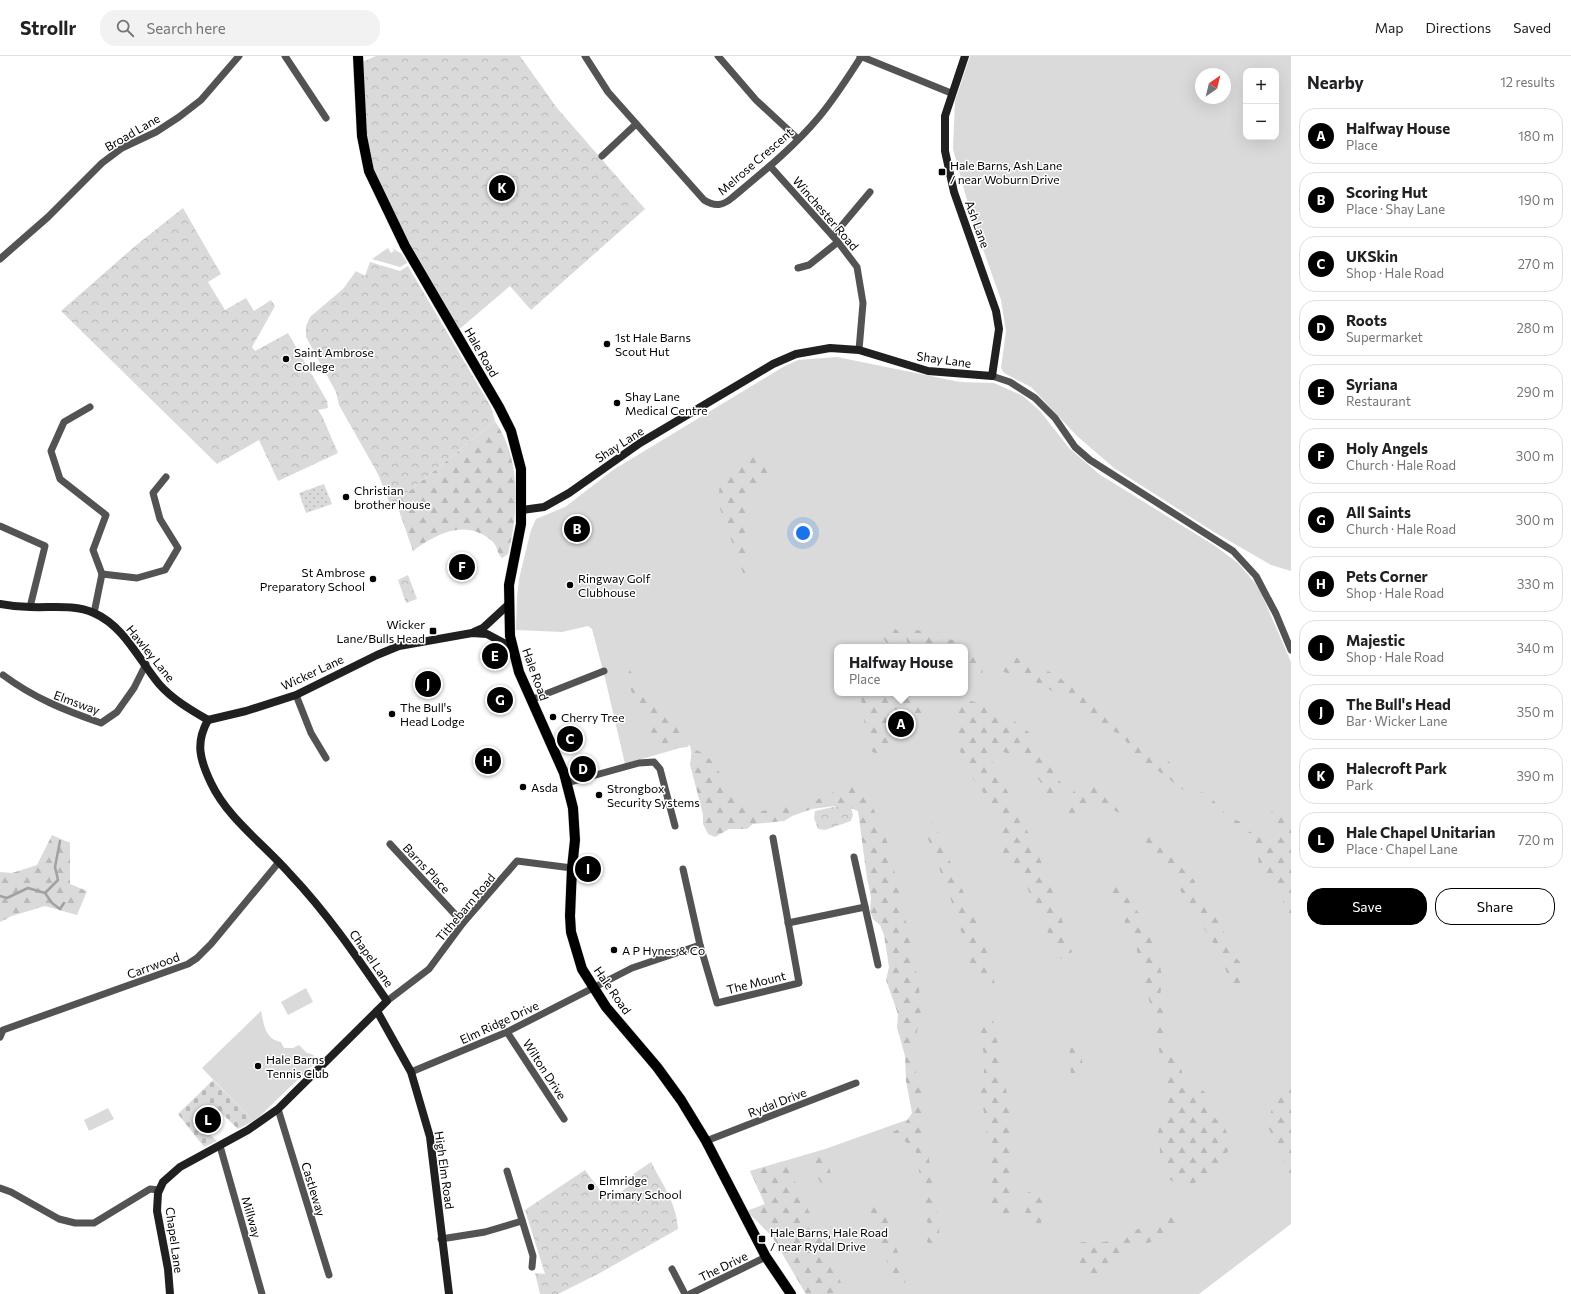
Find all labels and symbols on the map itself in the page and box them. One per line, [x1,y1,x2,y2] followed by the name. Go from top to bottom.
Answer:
[1195,68,1231,104] north arrow
[102,111,162,153] street label: Broad Lane
[714,124,796,198] street label: Melrose Crescent
[950,158,1062,186] place label: Hale Barns, Ash Lane / near Woburn Drive
[937,167,947,177] marker: Hale Barns, Ash Lane / near Woburn Drive
[489,173,515,203] pin: K
[790,173,862,253] street label: Winchester Road
[963,198,993,250] street label: Ash Lane
[462,325,502,379] street label: Hale Road
[615,330,691,358] place label: 1st Hale Barns Scout Hut
[602,339,612,349] marker: 1st Hale Barns Scout Hut
[294,345,374,373] place label: Saint Ambrose College
[916,348,972,370] street label: Shay Lane
[281,354,291,364] marker: Saint Ambrose College
[625,389,708,417] place label: Shay Lane Medical Centre
[612,398,622,408] marker: Shay Lane Medical Centre
[592,423,646,465] street label: Shay Lane
[354,483,431,511] place label: Christian brother house
[341,492,351,502] marker: Christian brother house
[564,514,590,544] pin: B
[793,523,813,543] your location
[449,552,475,582] pin: F
[260,565,365,593] place label: St Ambrose Preparatory School
[578,571,651,599] place label: Ringway Golf Clubhouse
[368,574,378,584] marker: St Ambrose Preparatory School
[565,580,575,590] marker: Ringway Golf Clubhouse
[336,617,425,645] place label: Wicker Lane/Bulls Head
[124,622,178,684] street label: Hawley Lane
[428,626,438,636] marker: Wicker Lane/Bulls Head
[482,641,508,671] pin: E
[520,646,552,702] street label: Hale Road
[279,651,345,693] street label: Wicker Lane
[415,669,441,699] pin: J
[487,685,513,715] pin: G
[52,687,102,717] street label: Elmsway
[400,700,465,728] place label: The Bull's Head Lodge
[387,709,397,719] marker: The Bull's Head Lodge
[888,709,914,739] pin: A
[561,710,624,724] place label: Cherry Tree
[548,712,558,722] marker: Cherry Tree
[557,724,583,754] pin: C
[475,746,501,776] pin: H
[570,754,596,784] pin: D
[531,780,558,794] place label: Asda
[607,781,700,809] place label: Strongbox Security Systems
[518,782,528,792] marker: Asda
[594,790,604,800] marker: Strongbox Security Systems
[401,840,453,896] street label: Barns Place
[575,854,601,884] pin: I
[433,870,497,944] street label: Tithebarn Road
[347,927,397,989] street label: Chapel Lane
[622,943,705,957] place label: A P Hynes & Co
[609,945,619,955] marker: A P Hynes & Co
[125,949,181,981] street label: Carrwood
[591,963,635,1017] street label: Hale Road
[725,968,787,996] street label: The Mount
[458,998,540,1046] street label: Elm Ridge Drive
[520,1036,570,1102] street label: Wilton Drive
[266,1052,329,1080] place label: Hale Barns Tennis Club
[253,1061,263,1071] marker: Hale Barns Tennis Club
[746,1084,808,1120] street label: Rydal Drive
[195,1105,221,1135] pin: L
[433,1130,457,1210] street label: High Elm Road
[299,1160,329,1218] street label: Castleway
[599,1173,682,1201] place label: Elmridge Primary School
[586,1182,596,1192] marker: Elmridge Primary School
[239,1195,265,1239] street label: Millway
[163,1206,187,1274] street label: Chapel Lane
[770,1225,888,1253] place label: Hale Barns, Hale Road / near Rydal Drive
[757,1234,767,1244] marker: Hale Barns, Hale Road / near Rydal Drive
[696,1248,750,1284] street label: The Drive

